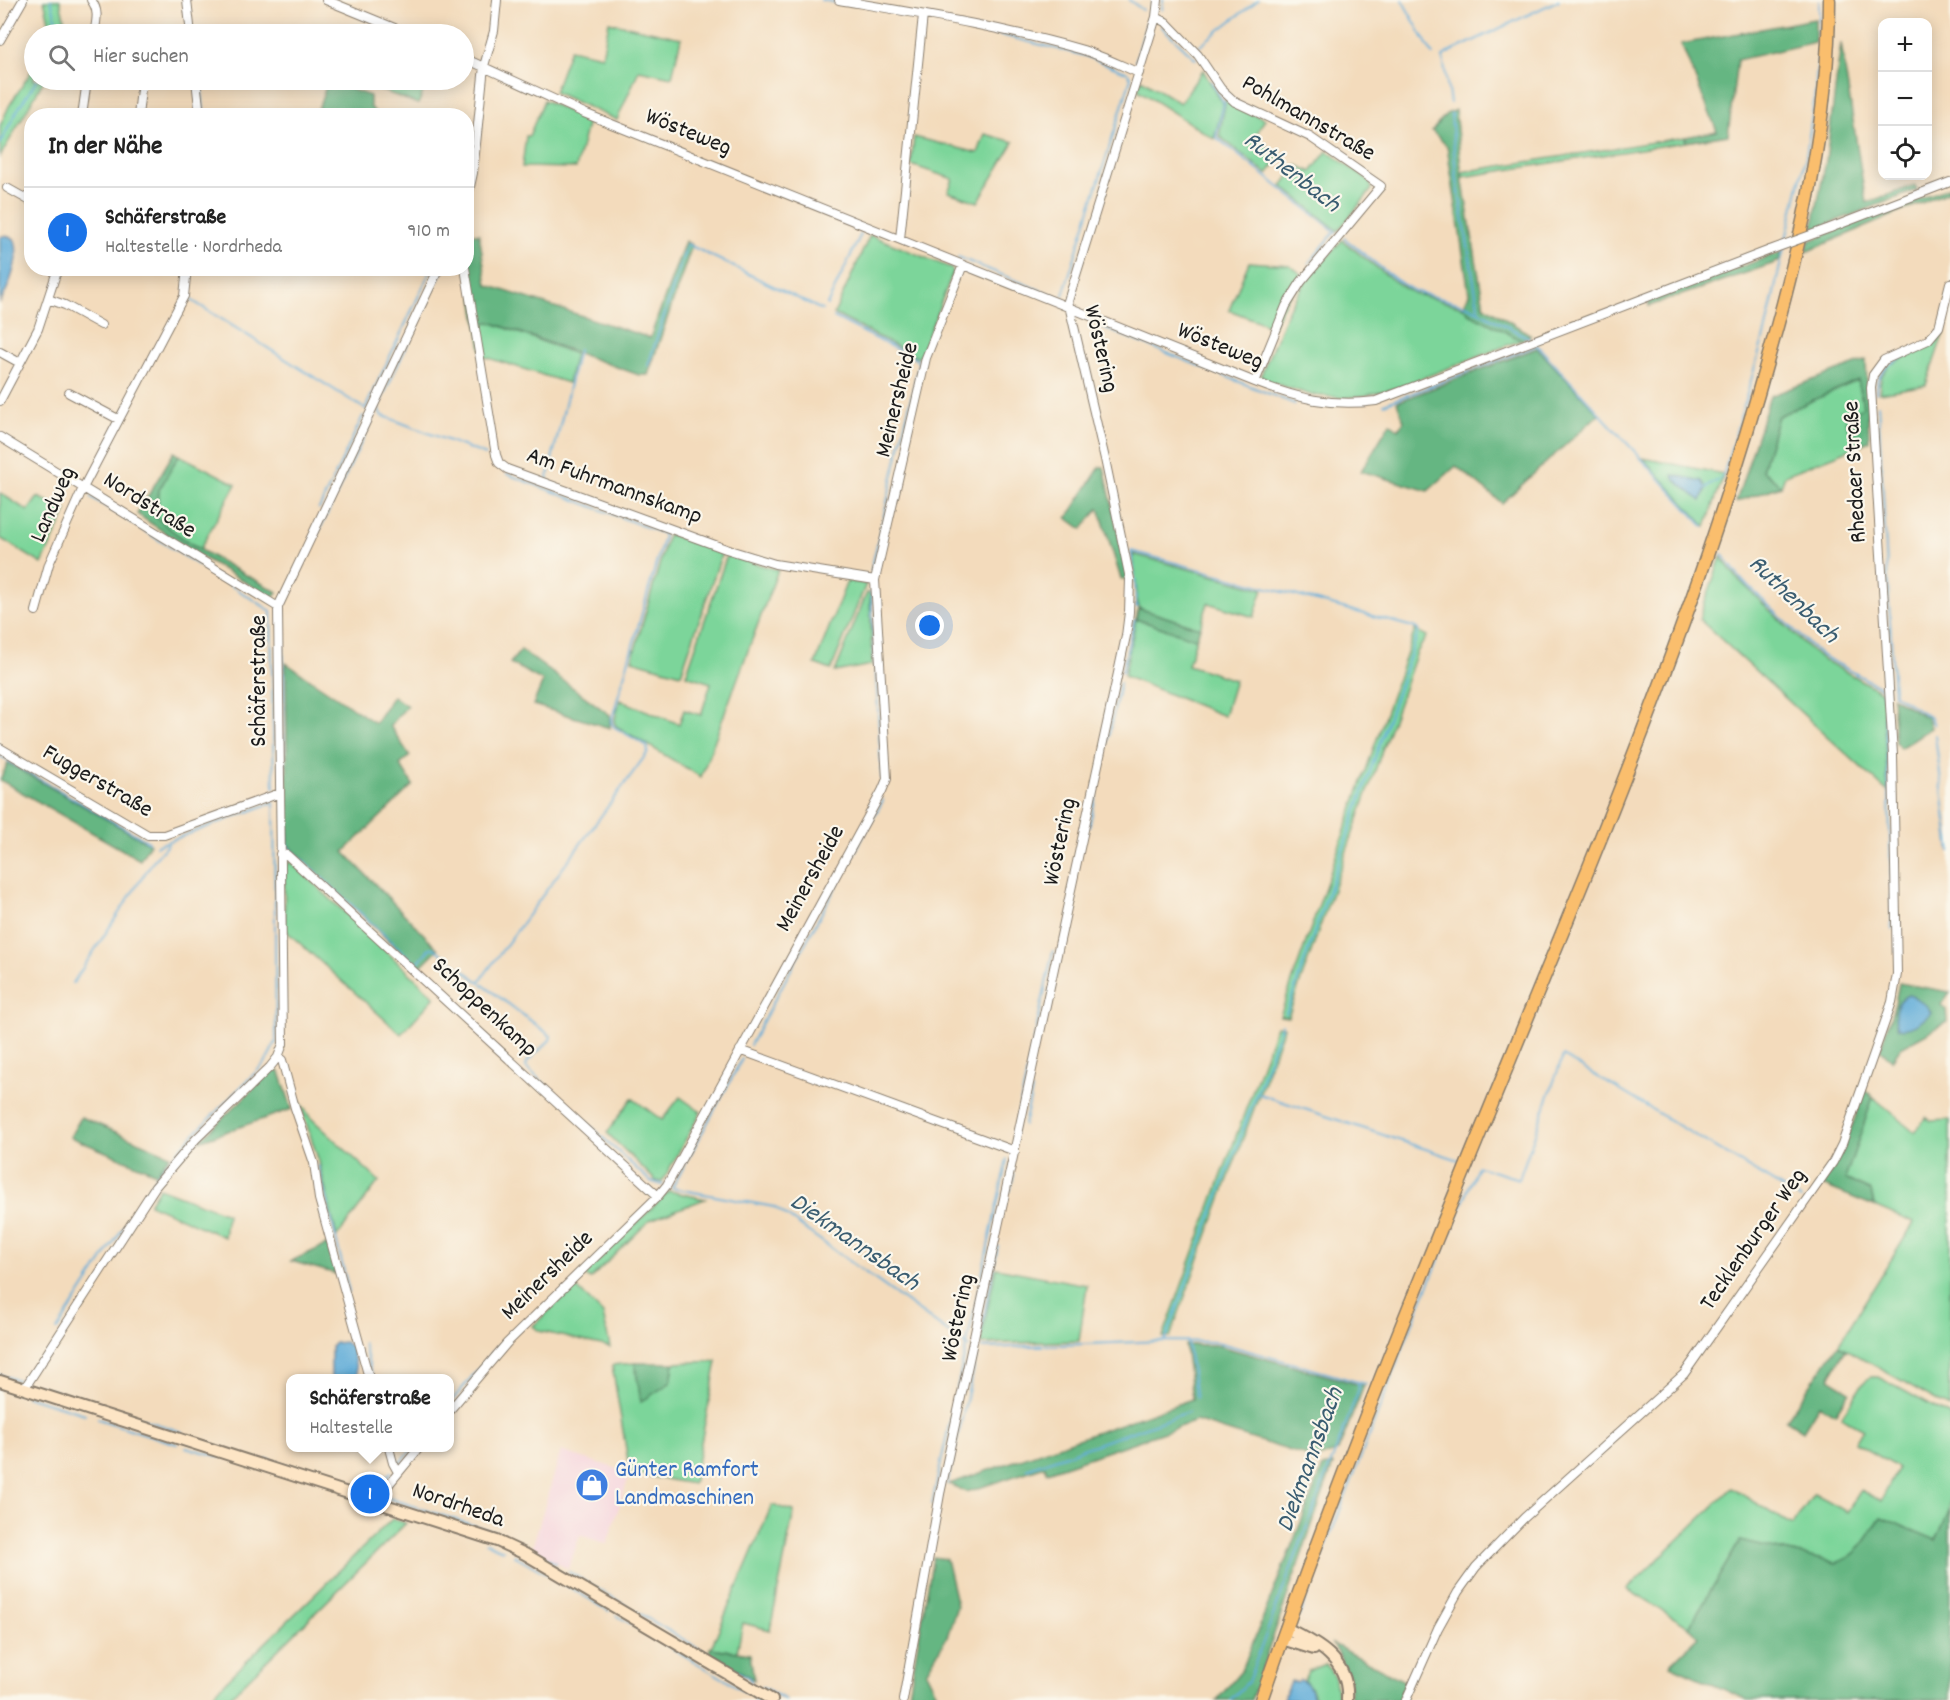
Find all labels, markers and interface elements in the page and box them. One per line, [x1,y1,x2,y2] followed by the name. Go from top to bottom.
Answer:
[1878,18,1932,180] map controls
[1878,18,1932,72] button: +
[24,24,474,90] search box
[45,41,78,74] icon: search
[93,42,189,73] text: Hier suchen
[1235,67,1381,171] street label: Pohlmannstraße
[1878,72,1932,126] button: −
[640,100,736,166] street label: Wösteweg
[1234,123,1348,224] water label: Ruthenbach
[1878,126,1932,180] button: locate
[48,129,162,166] text: In der Nähe
[105,203,226,234] text: Schäferstraße
[65,218,70,246] text: 1
[407,218,450,246] text: 910 m
[105,234,282,262] text: Haltestelle · Nordrheda
[1073,302,1127,396] street label: Wöstering
[1172,314,1268,380] street label: Wösteweg
[867,339,929,461] street label: Meinersheide
[1835,400,1877,544] street label: Rhedaer Straße
[521,439,707,535] street label: Am Fuhrmannskamp
[22,462,86,548] street label: Landweg
[96,464,202,548] street label: Nordstraße
[1739,547,1848,654] water label: Ruthenbach
[915,611,944,640] your location
[243,615,277,747] street label: Schäferstraße
[35,737,159,827] street label: Fuggerstraße
[1035,795,1087,889] street label: Wöstering
[768,819,854,939] street label: Meinersheide
[423,950,545,1066] street label: Schoppenkamp
[1692,1162,1816,1318] street label: Tecklenburger Weg
[781,1185,927,1302] water label: Diekmannsbach
[494,1223,602,1329] street label: Meinersheide
[933,1271,985,1365] street label: Wöstering
[286,1374,454,1452] popup
[1268,1382,1355,1537] water label: Diekmannsbach
[309,1384,431,1415] text: Schäferstraße
[309,1415,393,1443] text: Haltestelle
[615,1454,759,1516] place label: Günter Ramfort Landmaschinen
[574,1467,610,1503] shop icon: Günter Ramfort Landmaschinen
[350,1472,389,1516] pin: 1
[407,1474,509,1538] street label: Nordrheda

